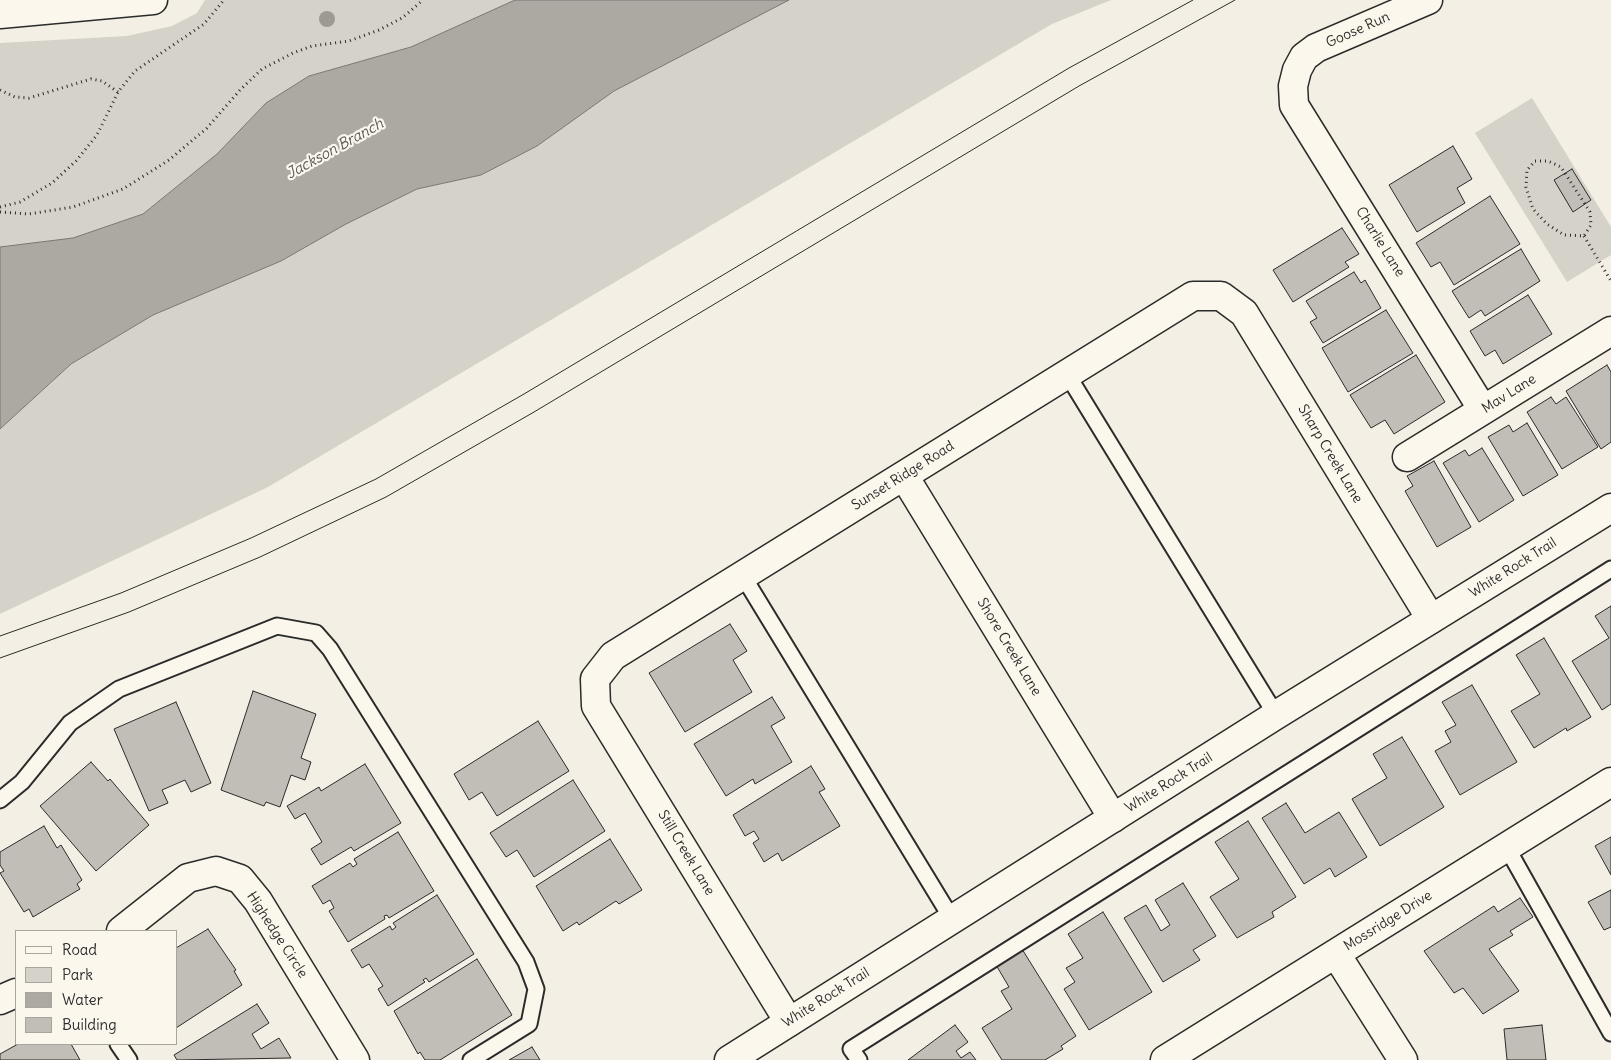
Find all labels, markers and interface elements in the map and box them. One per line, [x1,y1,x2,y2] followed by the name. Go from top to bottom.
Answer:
[1323,8,1393,52] street label: Goose Run
[283,115,387,183] water label: Jackson Branch
[1352,204,1408,280] street label: Charlie Lane
[1479,371,1539,417] street label: Mav Lane
[1294,402,1366,506] street label: Sharp Creek Lane
[849,438,957,514] street label: Sunset Ridge Road
[1466,534,1560,602] street label: White Rock Trail
[973,595,1045,699] street label: Shore Creek Lane
[1122,749,1216,817] street label: White Rock Trail
[654,807,718,899] street label: Still Creek Lane
[1341,887,1435,955] street label: Mossridge Drive
[243,889,311,981] street label: Highedge Circle
[15,930,178,1045] legend
[62,940,97,959] text: Road
[779,964,873,1032] street label: White Rock Trail
[62,965,93,984] text: Park
[62,990,103,1009] text: Water
[62,1015,117,1034] text: Building

